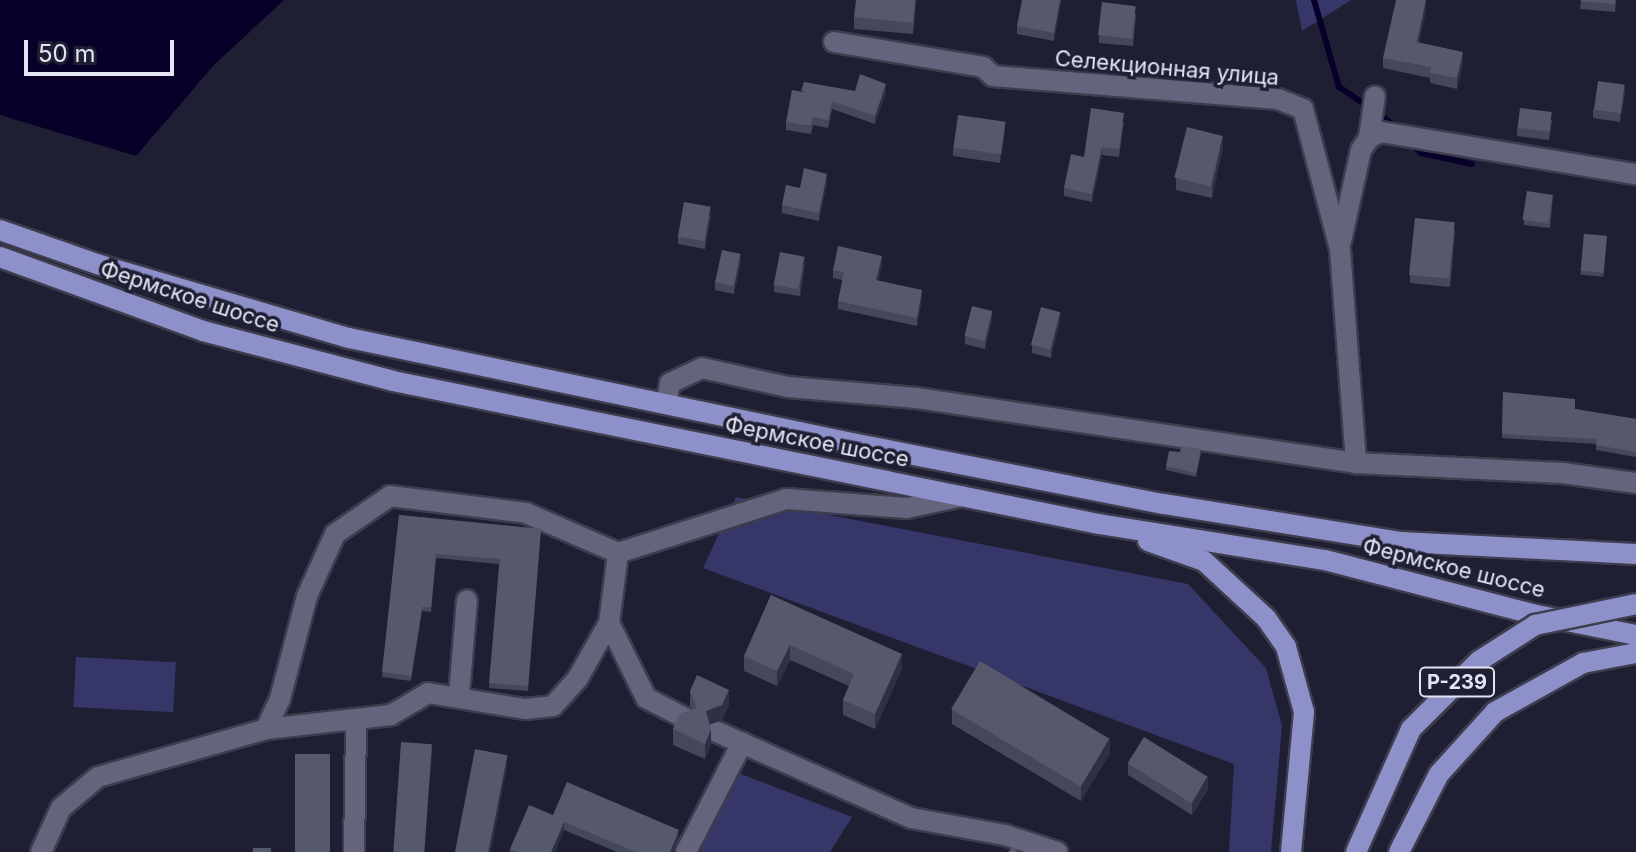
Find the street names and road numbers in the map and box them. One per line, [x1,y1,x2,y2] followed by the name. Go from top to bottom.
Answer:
[1054,45,1280,91] street label: Селекционная улица
[97,256,283,338] street label: Фермское шоссе
[723,411,911,473] street label: Фермское шоссе
[1360,533,1548,603] street label: Фермское шоссе
[1419,666,1495,698] road number: Р-239

